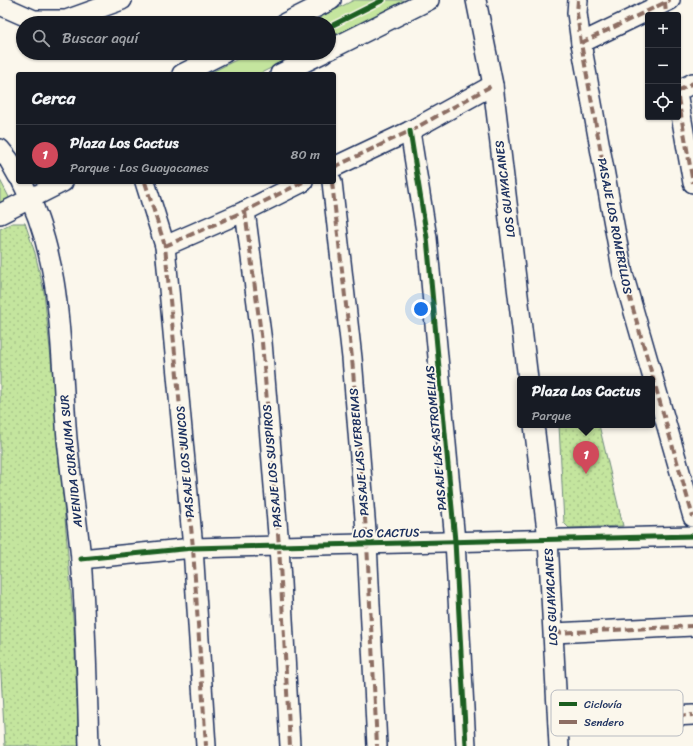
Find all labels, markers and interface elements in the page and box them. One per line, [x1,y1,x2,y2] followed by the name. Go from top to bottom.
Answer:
[645,12,681,120] map controls
[645,12,681,48] button: +
[16,16,336,60] search box
[62,25,139,51] text: Buscar aquí
[30,27,52,49] icon: search
[645,48,681,84] button: −
[32,83,75,113] text: Cerca
[645,84,681,120] button: locate
[70,130,179,156] text: Plaza Los Cactus
[488,139,522,239] street label: LOS GUAYACANES
[42,143,48,166] text: 1
[291,143,320,166] text: 80 m
[70,156,209,179] text: Parque · Los Guayacanes
[591,156,639,297] street label: PASAJE LOS ROMERILLOS
[411,299,431,319] your location
[419,364,453,512] street label: PASAJE LAS ASTROMELIAS
[517,376,655,428] popup
[532,378,640,404] text: Plaza Los Cactus
[342,387,376,517] street label: PASAJE LAS VERBENAS
[53,394,89,529] street label: AVENIDA CURAUMA SUR
[256,403,288,529] street label: PASAJE LOS SUSPIROS
[532,404,571,427] text: Parque
[169,405,201,519] street label: PASAJE LOS JUNCOS
[573,441,599,474] pin: 1
[352,521,420,545] street label: LOS CACTUS
[537,547,565,646] street label: LOS GUAYACANES
[551,690,683,736] legend
[584,695,622,714] text: Ciclovía
[584,713,624,732] text: Sendero

